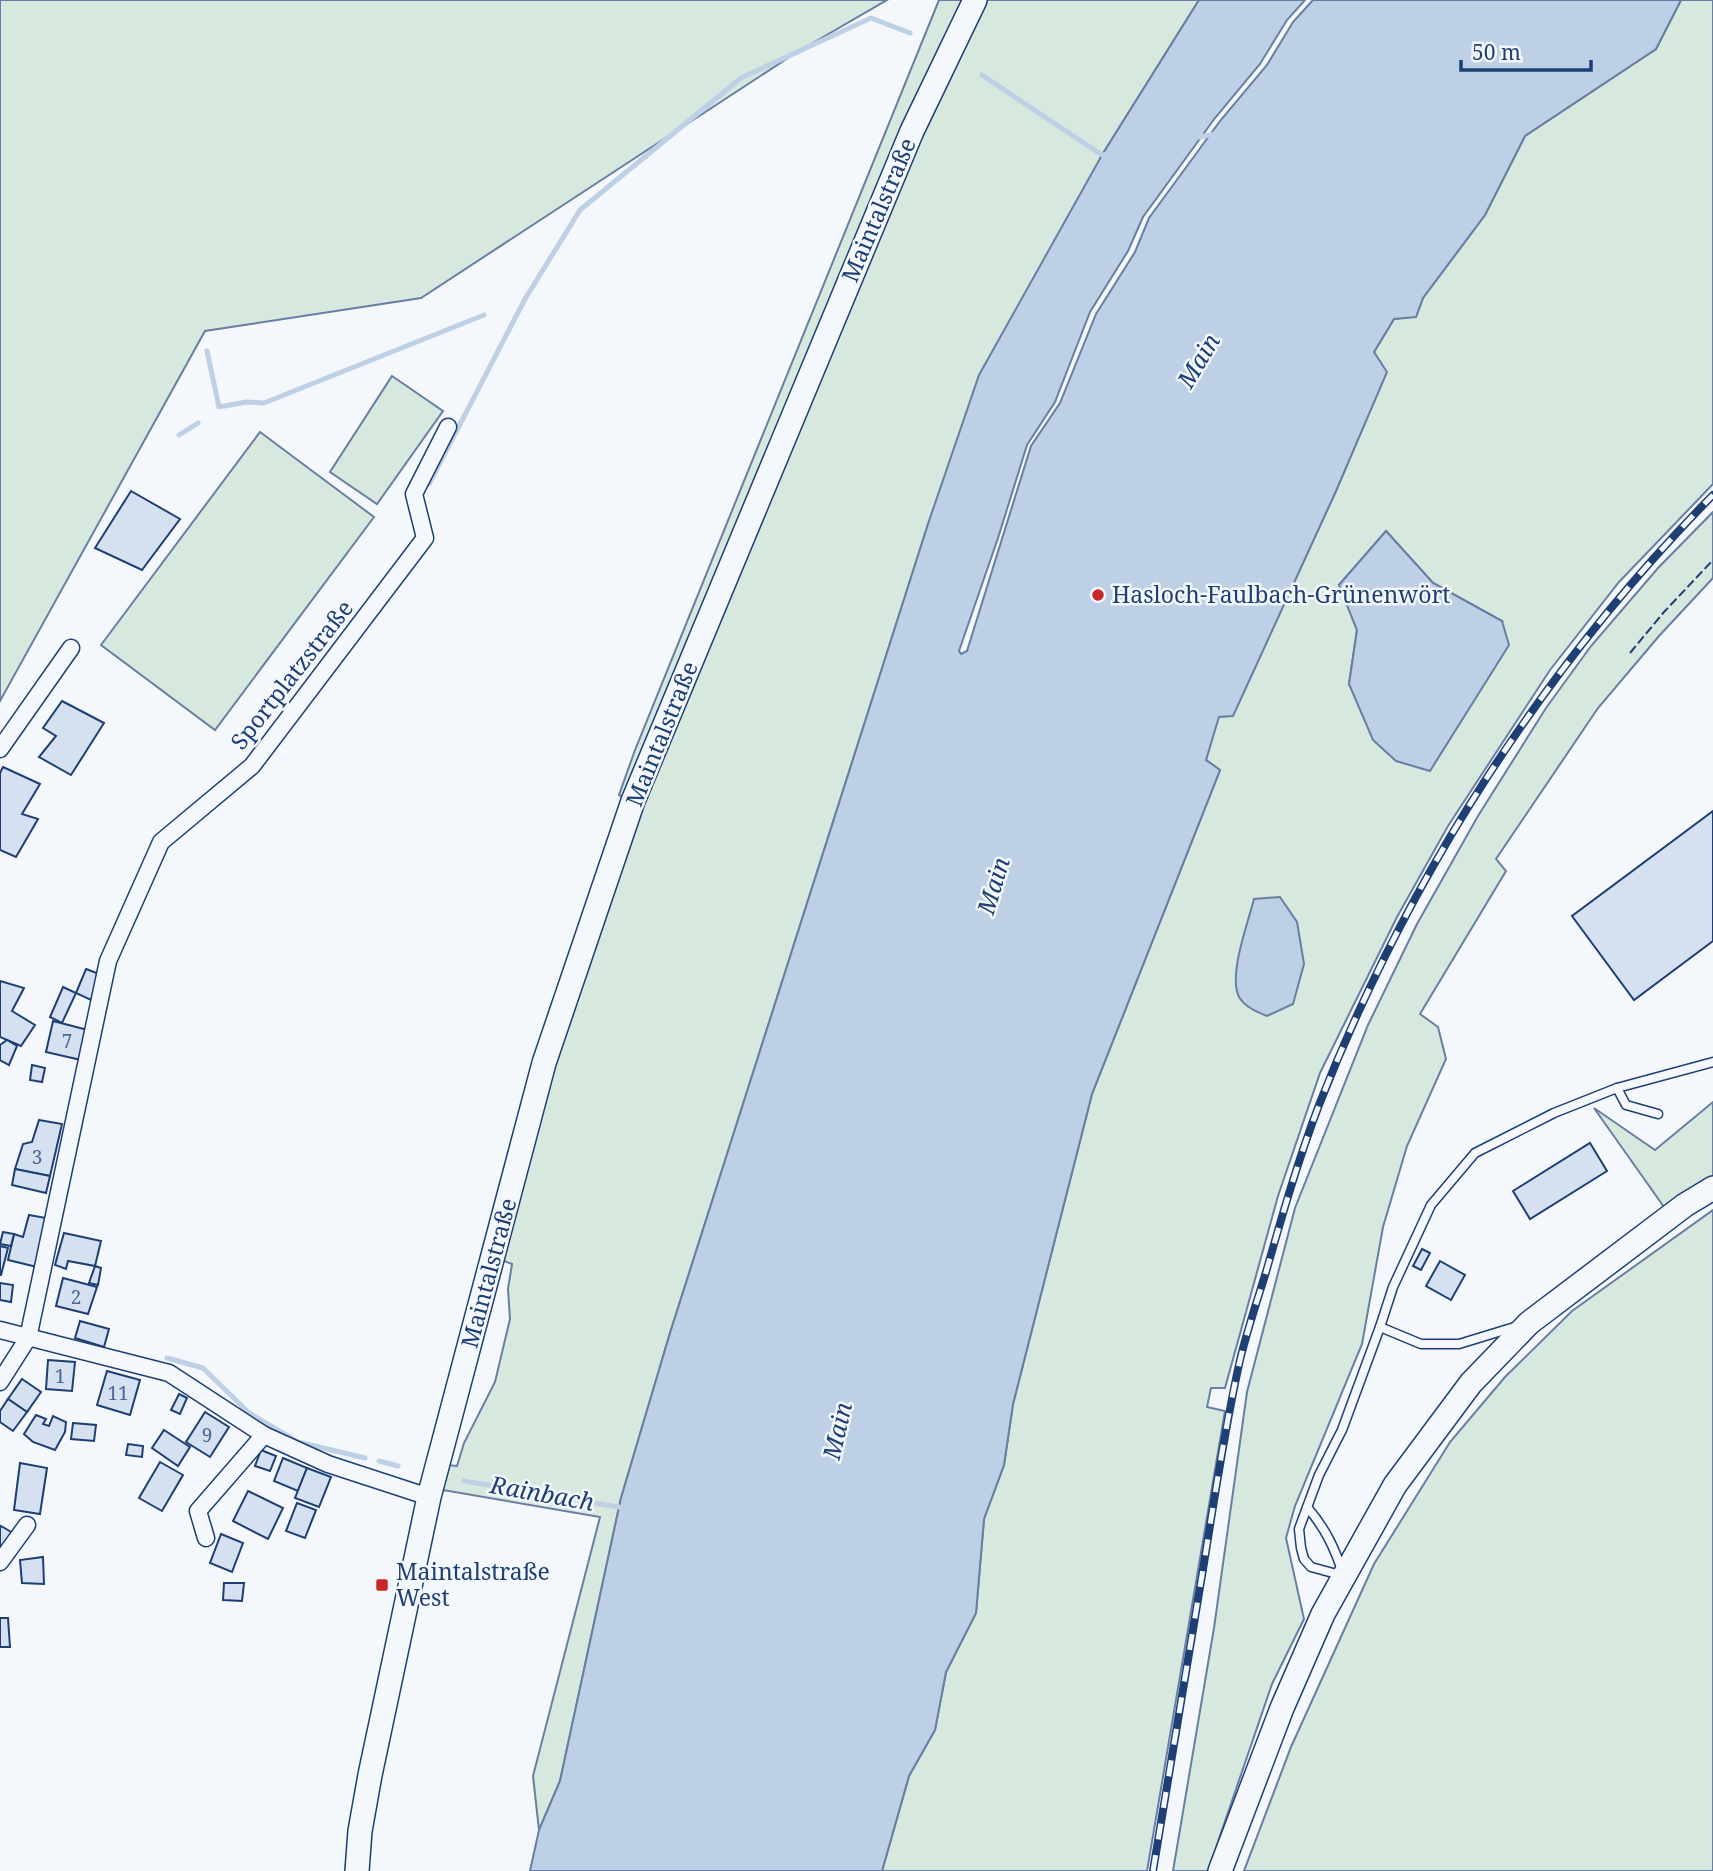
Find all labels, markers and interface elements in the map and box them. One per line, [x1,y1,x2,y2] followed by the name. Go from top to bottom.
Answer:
[1461,28,1590,72] scale bar
[1472,38,1521,66] text: 50 m
[833,133,923,287] street label: Maintalstraße
[1168,327,1227,394] water label: Main
[1112,578,1450,610] place label: Hasloch-Faulbach-Grünenwört
[1090,587,1106,603] marker: Hasloch-Faulbach-Grünenwört
[223,593,360,756] street label: Sportplatzstraße
[617,656,705,811] street label: Maintalstraße
[968,853,1017,919] water label: Main
[62,1028,72,1054] house number: 7
[32,1144,42,1170] house number: 3
[453,1194,523,1351] street label: Maintalstraße
[71,1284,81,1310] house number: 2
[55,1363,65,1389] house number: 1
[107,1380,129,1406] house number: 11
[814,1399,859,1464] water label: Main
[202,1422,212,1448] house number: 9
[487,1467,597,1518] water label: Rainbach
[396,1555,550,1613] place label: Maintalstraße West
[374,1577,390,1593] marker: Maintalstraße West

